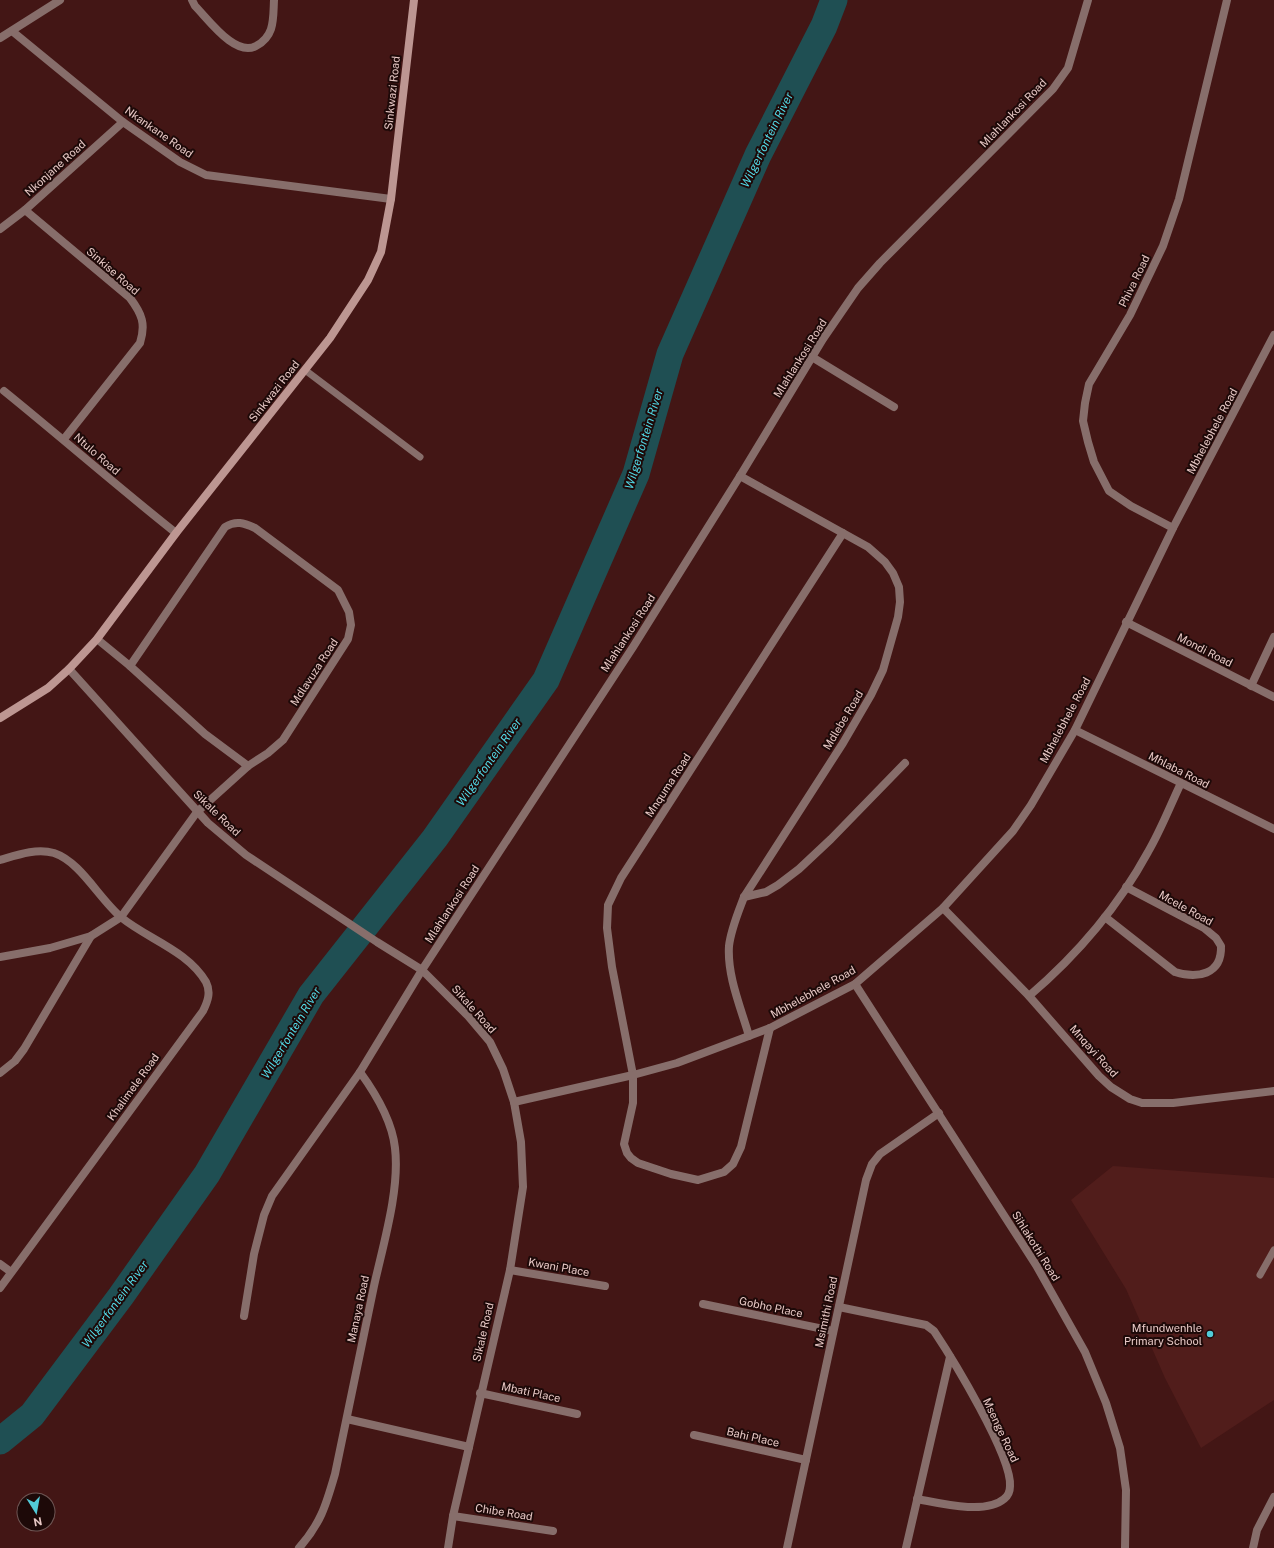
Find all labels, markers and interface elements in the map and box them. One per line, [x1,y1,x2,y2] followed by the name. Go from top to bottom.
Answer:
[382,56,402,130] street label: Sinkwazi Road
[977,76,1049,150] street label: Mlahlankosi Road
[738,90,796,190] water label: Wilgerfontein River
[123,104,195,160] street label: Nkankane Road
[22,138,88,198] street label: Nkonjane Road
[84,245,142,297] street label: Sinkise Road
[1116,253,1152,309] street label: Phiva Road
[771,317,829,399] street label: Mlahlankosi Road
[246,358,302,424] street label: Sinkwazi Road
[1184,386,1240,476] street label: Mbhelebhele Road
[622,387,666,491] water label: Wilgerfontein River
[72,431,122,477] street label: Ntulo Road
[598,592,658,674] street label: Mlahlankosi Road
[1175,631,1235,669] street label: Mondi Road
[288,636,340,708] street label: Mdlavuza Road
[1037,675,1093,765] street label: Mbhelebhele Road
[821,688,865,752] street label: Mdlebe Road
[453,715,525,809] water label: Wilgerfontein River
[1147,750,1211,790] street label: Mhlaba Road
[643,751,693,819] street label: Mnquma Road
[191,788,243,838] street label: Sikale Road
[422,863,482,945] street label: Mlahlankosi Road
[1157,888,1215,928] street label: Mcele Road
[768,964,858,1020] street label: Mbhelebhele Road
[449,983,499,1035] street label: Sikale Road
[258,984,324,1081] water label: Wilgerfontein River
[1068,1023,1120,1079] street label: Mnqayi Road
[105,1051,161,1123] street label: Khalimele Road
[1010,1209,1062,1283] street label: Sihlakothi Road
[527,1256,591,1278] street label: Kwani Place
[79,1257,152,1350] water label: Wilgerfontein River
[345,1274,371,1344] street label: Manaya Road
[813,1275,839,1349] street label: Msimithi Road
[738,1294,804,1320] street label: Gobho Place
[470,1301,496,1363] street label: Sikale Road
[1124,1322,1202,1347] place label: Mfundwenhle Primary School
[1205,1329,1215,1339] marker: Mfundwenhle Primary School
[500,1380,562,1404] street label: Mbati Place
[981,1396,1021,1464] street label: Msenge Road
[725,1425,781,1449] street label: Bahi Place
[16,1492,56,1532] north arrow
[474,1502,534,1522] street label: Chibe Road
[33,1515,43,1529] text: N

